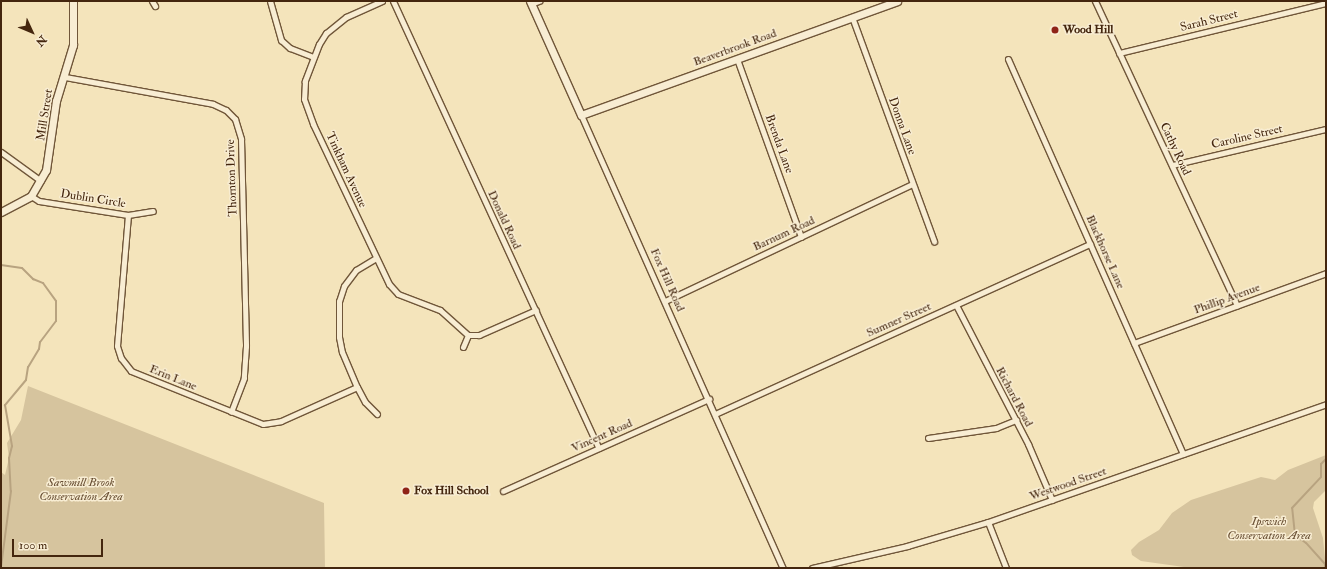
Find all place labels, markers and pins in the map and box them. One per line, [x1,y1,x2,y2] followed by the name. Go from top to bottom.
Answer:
[1063,23,1113,37] place label: Wood Hill
[1050,25,1060,35] marker: Wood Hill
[414,484,489,498] place label: Fox Hill School
[401,486,411,496] marker: Fox Hill School

